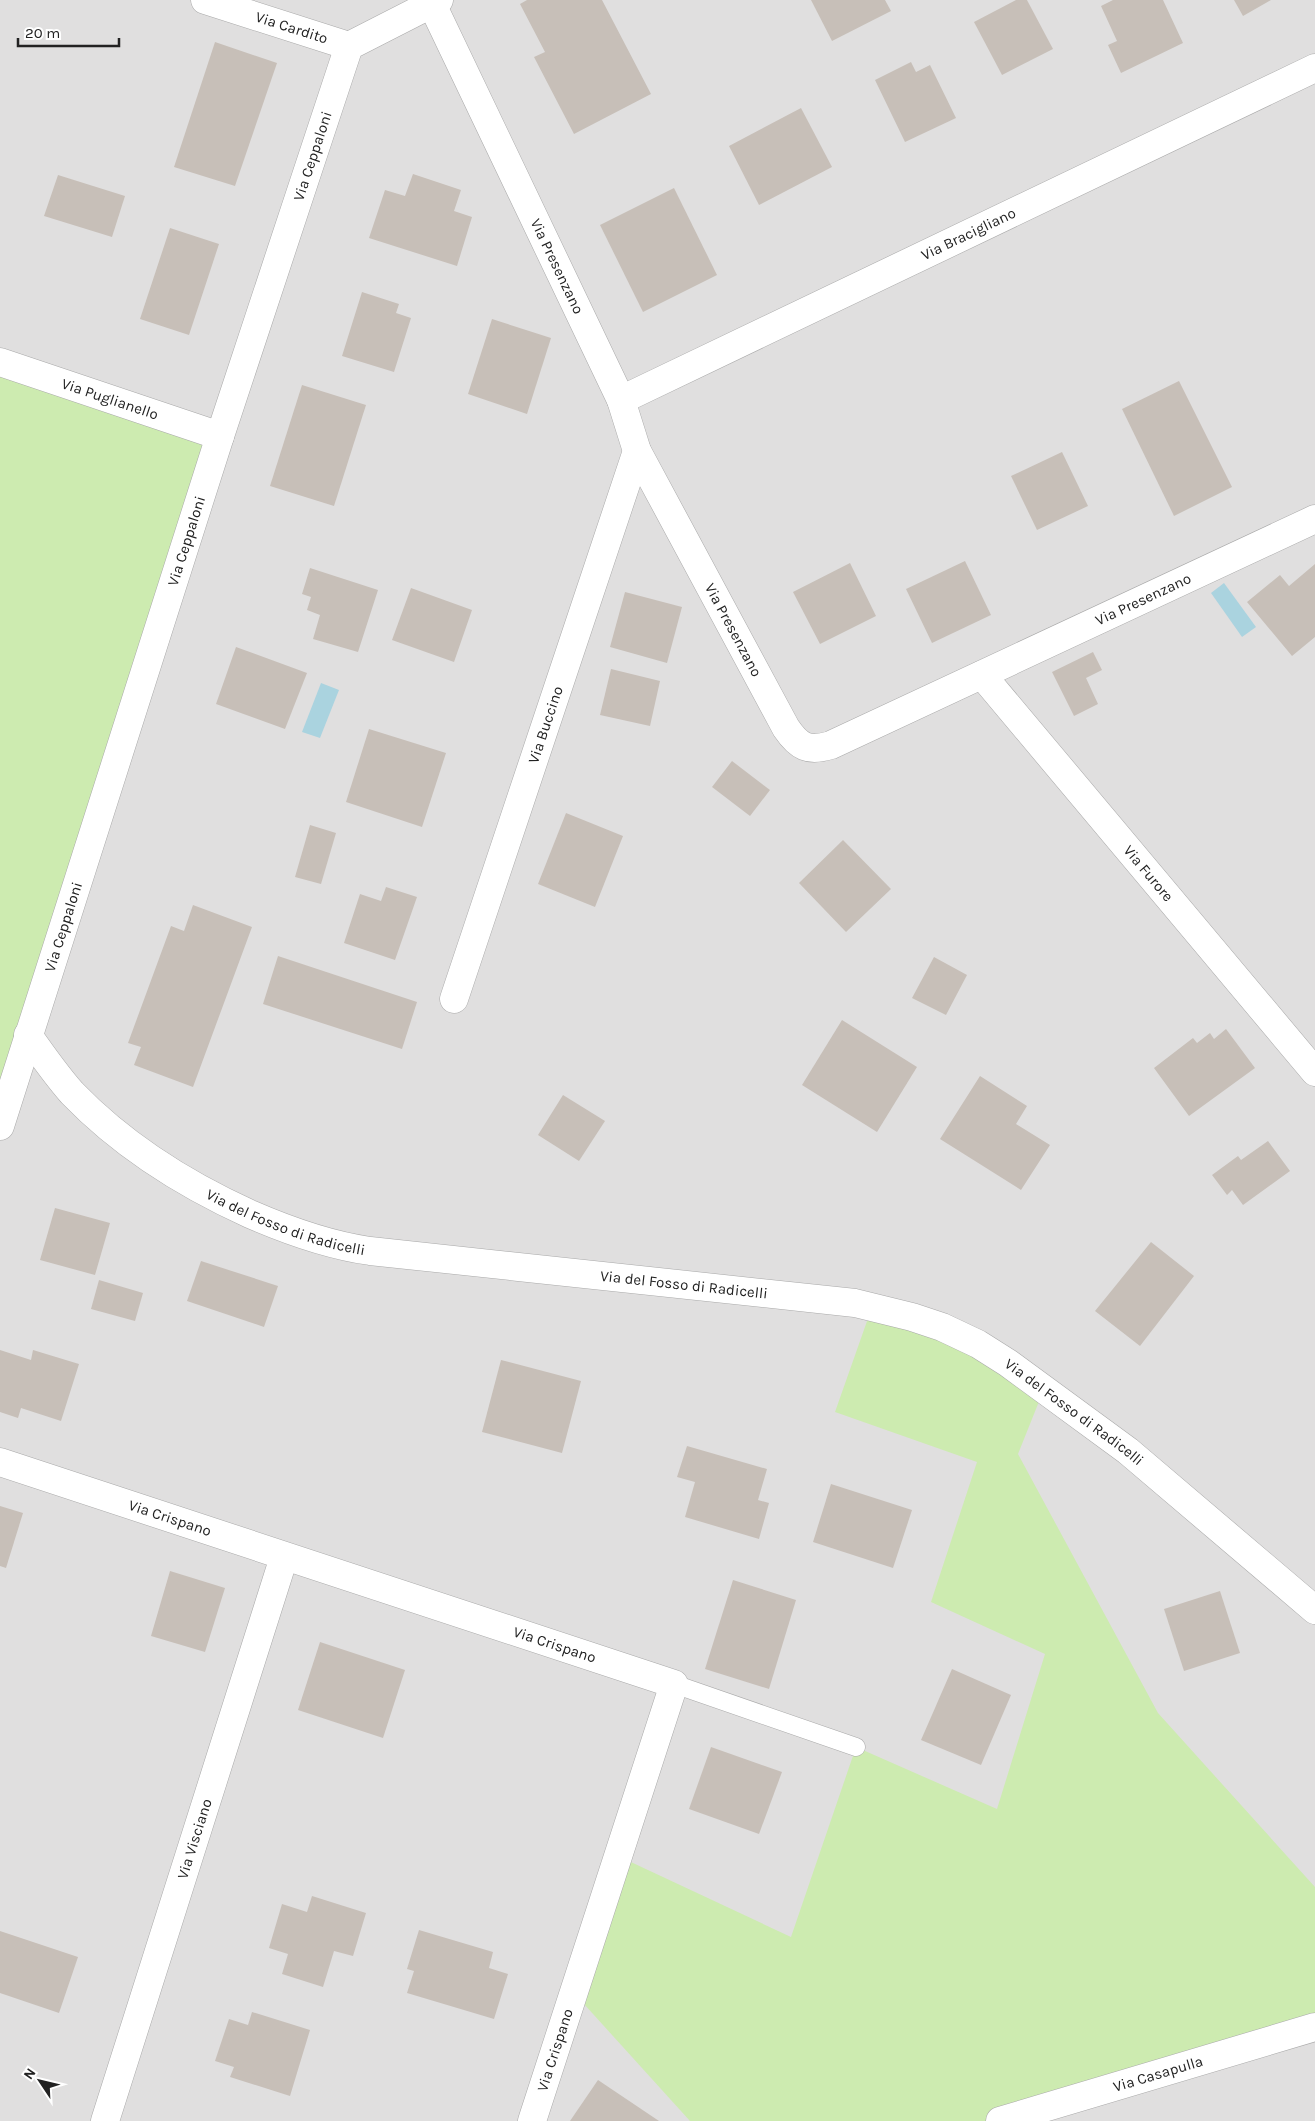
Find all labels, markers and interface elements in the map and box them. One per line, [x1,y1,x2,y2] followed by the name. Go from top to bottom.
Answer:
[253,8,330,48] street label: Via Cardito
[18,15,119,47] scale bar
[25,24,60,42] text: 20 m
[289,109,336,203] street label: Via Ceppaloni
[918,204,1019,264] street label: Via Bracigliano
[527,216,588,317] street label: Via Presenzano
[59,374,161,424] street label: Via Puglianello
[164,494,209,588] street label: Via Ceppaloni
[1092,569,1194,629] street label: Via Presenzano
[701,580,766,680] street label: Via Presenzano
[524,684,567,766] street label: Via Buccino
[1120,842,1177,905] street label: Via Furore
[41,880,86,974] street label: Via Ceppaloni
[203,1185,366,1259] street label: Via del Fosso di Radicelli
[599,1267,769,1303] street label: Via del Fosso di Radicelli
[1001,1355,1147,1469] street label: Via del Fosso di Radicelli
[126,1496,214,1540] street label: Via Crispano
[511,1623,598,1667] street label: Via Crispano
[173,1796,216,1881] street label: Via Visciano
[533,2006,577,2094] street label: Via Crispano
[1111,2052,1205,2096] street label: Via Casapulla
[15,2056,65,2106] north arrow
[20,2065,40,2083] text: N

